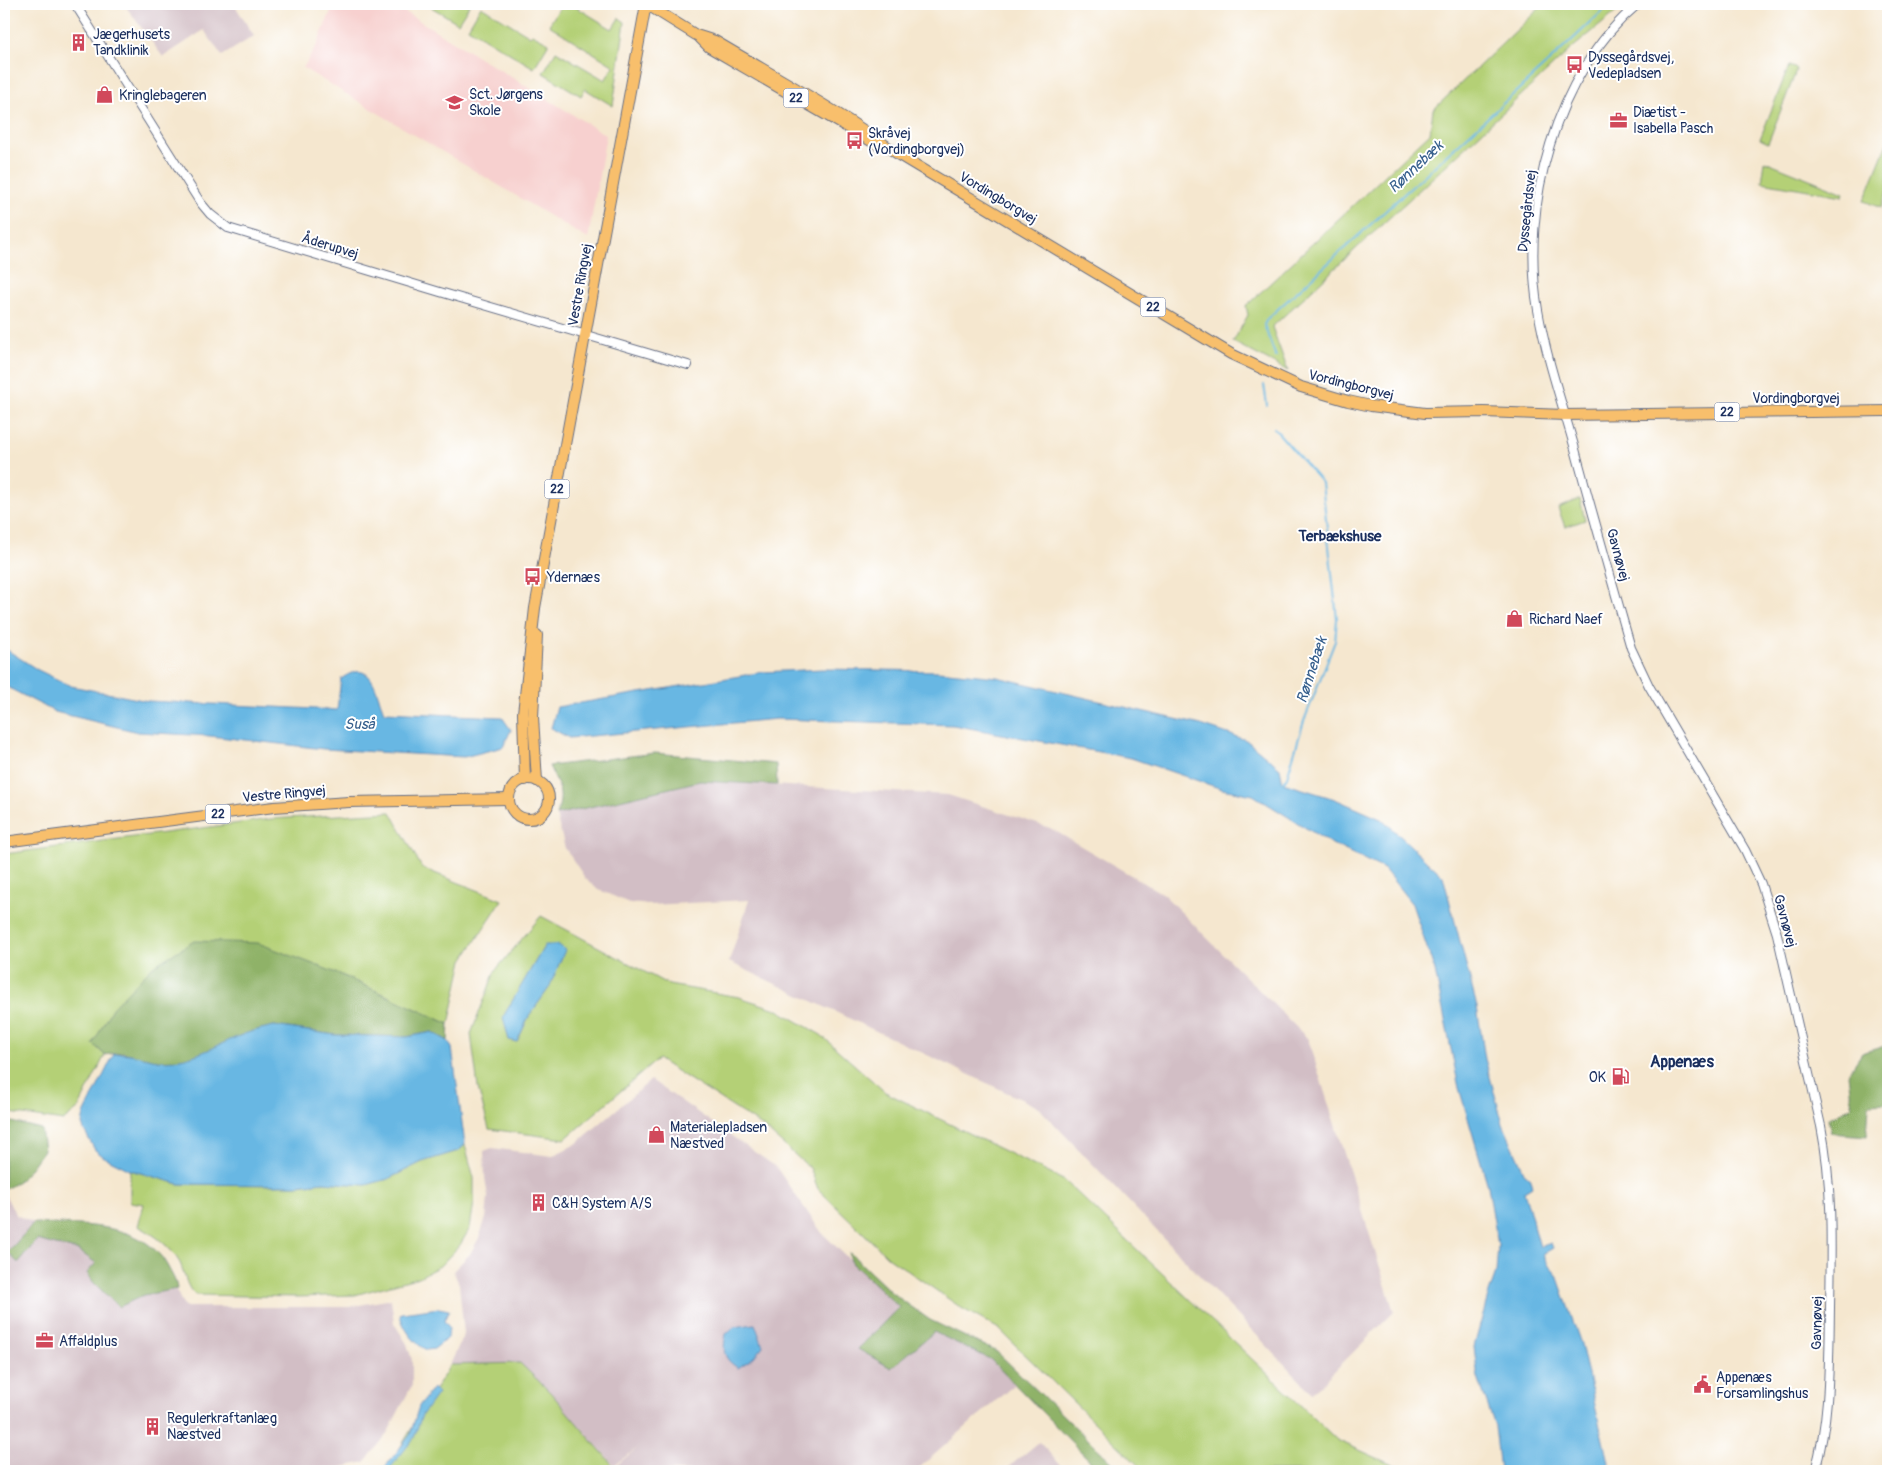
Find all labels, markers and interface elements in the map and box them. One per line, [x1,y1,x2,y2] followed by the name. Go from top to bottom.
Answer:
[93,26,171,59] place label: Jægerhusets Tandklinik
[69,32,89,52] building icon: Jægerhusets Tandklinik
[1588,49,1674,82] place label: Dyssegårdsvej, Vedepladsen
[1564,55,1584,75] bus stop icon: Dyssegårdsvej, Vedepladsen
[95,85,115,105] shop icon: Kringlebageren
[469,86,544,119] place label: Sct. Jørgens Skole
[119,87,207,104] place label: Kringlebageren
[784,89,808,108] road number: 22
[445,92,465,112] school or university icon: Sct. Jørgens Skole
[1633,104,1713,137] place label: Diætist - Isabella Pasch
[1609,110,1629,130] office icon: Diætist - Isabella Pasch
[868,125,965,158] place label: Skråvej (Vordingborgvej)
[844,131,864,151] bus stop icon: Skråvej (Vordingborgvej)
[1385,136,1449,197] water label: Rønnebæk
[956,168,1040,228] street label: Vordingborgvej
[1514,169,1540,253] street label: Dyssegårdsvej
[300,227,361,263] street label: Åderupvej
[564,242,596,328] street label: Vestre Ringvej
[1140,298,1166,316] road number: 22
[1306,366,1396,404] street label: Vordingborgvej
[1752,390,1840,407] street label: Vordingborgvej
[1714,402,1740,422] road number: 22
[544,479,570,498] road number: 22
[1298,527,1382,546] district label: Terbækshuse
[1603,527,1633,583] street label: Gavnøvej
[523,567,543,587] bus stop icon: Ydernæs
[546,569,601,586] place label: Ydernæs
[1505,609,1525,629] shop icon: Richard Naef
[1529,611,1603,628] place label: Richard Naef
[1292,633,1332,705] water label: Rønnebæk
[345,715,376,734] water label: Suså
[242,782,326,806] street label: Vestre Ringvej
[206,804,230,824] road number: 22
[1770,893,1800,949] street label: Gavnøvej
[1650,1052,1715,1072] district label: Appenæs
[1610,1067,1630,1087] fuel station icon: OK
[1589,1069,1607,1086] place label: OK
[670,1119,767,1152] place label: Materialepladsen Næstved
[646,1125,666,1145] shop icon: Materialepladsen Næstved
[528,1193,548,1213] building icon: C&H System A/S
[552,1195,652,1212] place label: C&H System A/S
[1808,1296,1826,1350] street label: Gavnøvej
[35,1331,55,1351] office icon: Affaldplus
[59,1333,118,1350] place label: Affaldplus
[1716,1369,1809,1402] place label: Appenæs Forsamlingshus
[1692,1375,1712,1395] public building icon: Appenæs Forsamlingshus
[167,1410,277,1443] place label: Regulerkraftanlæg Næstved
[143,1416,163,1436] building icon: Regulerkraftanlæg Næstved

